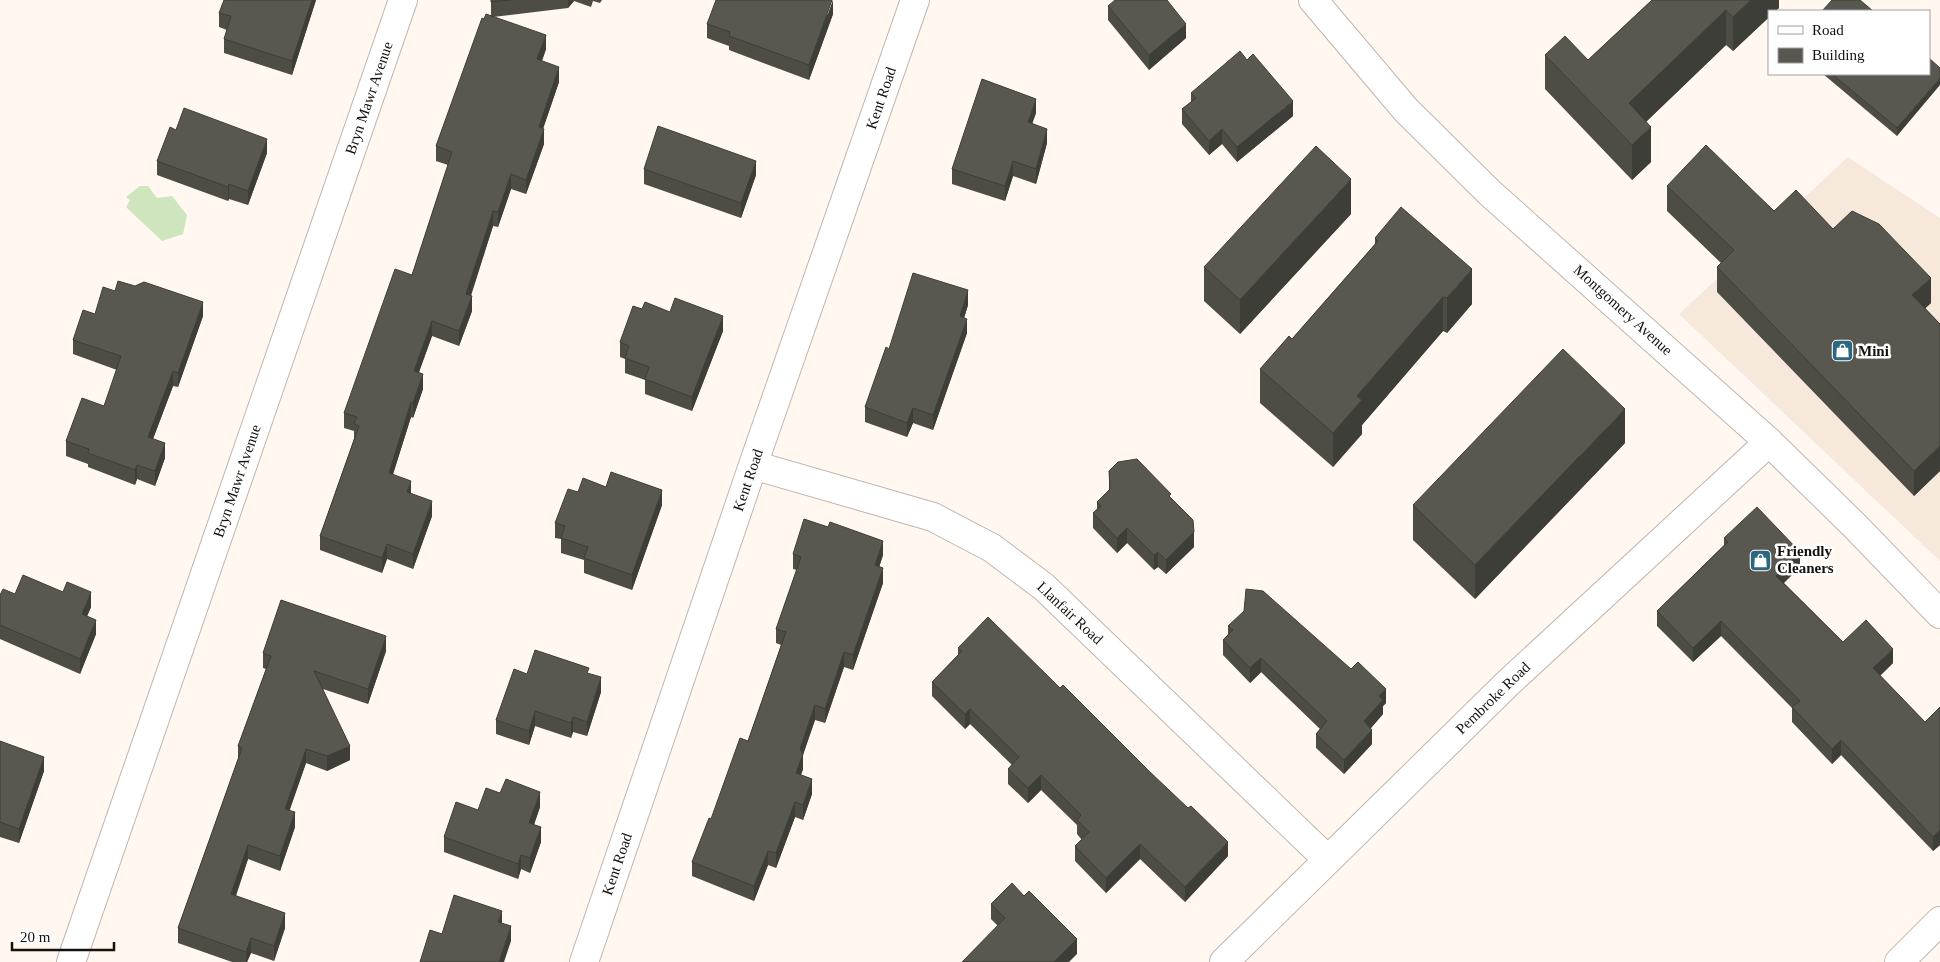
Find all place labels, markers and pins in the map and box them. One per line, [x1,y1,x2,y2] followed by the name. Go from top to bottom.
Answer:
[1830,339,1854,363] shop icon: Mini
[1858,343,1889,359] place label: Mini
[1777,543,1834,576] place label: Friendly Cleaners
[1749,548,1773,572] shop icon: Friendly Cleaners

